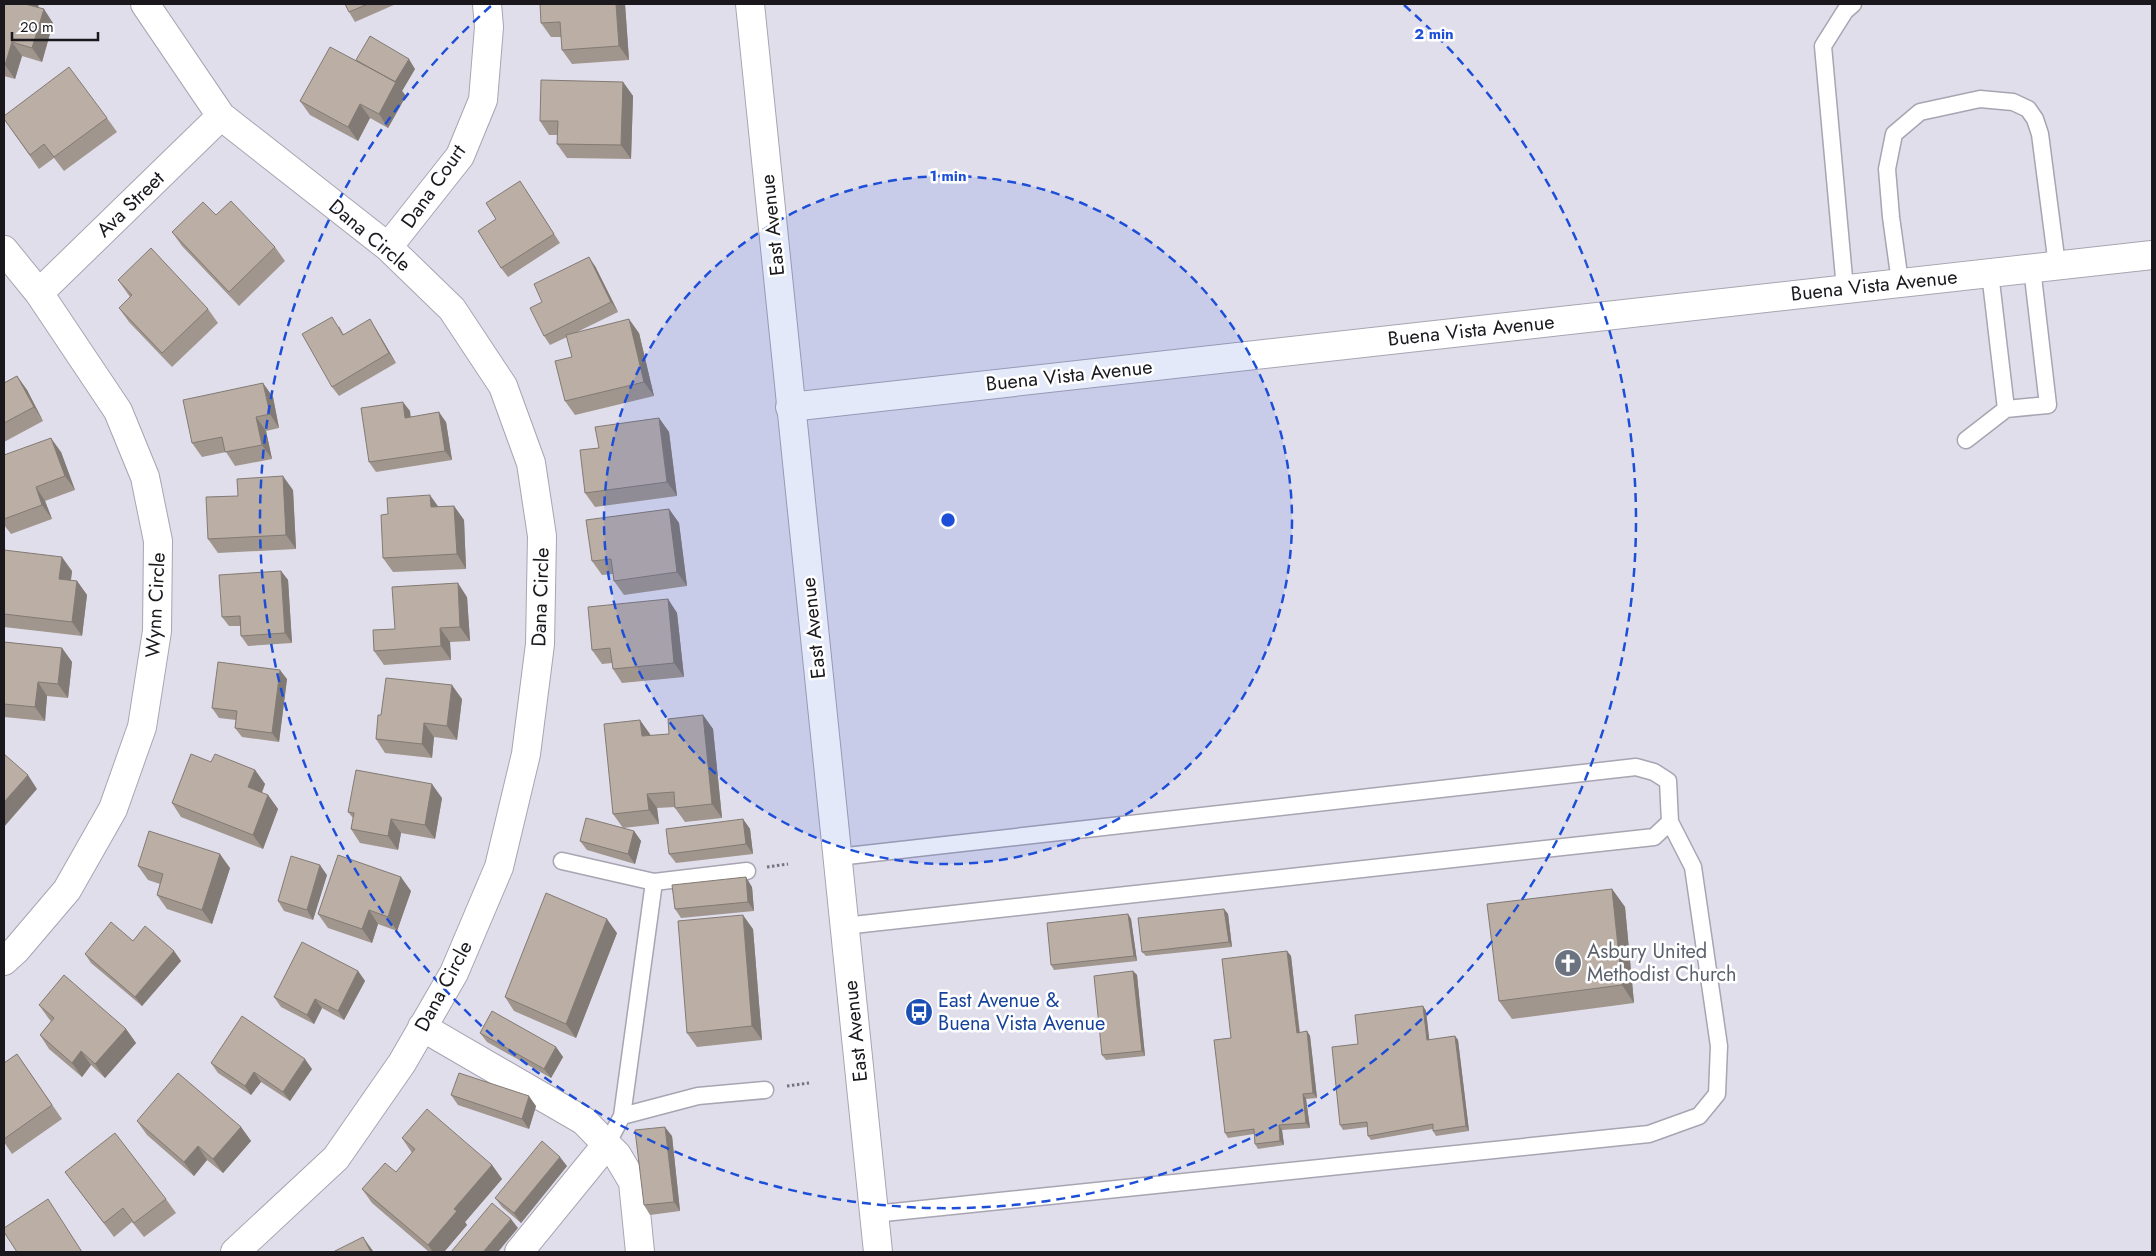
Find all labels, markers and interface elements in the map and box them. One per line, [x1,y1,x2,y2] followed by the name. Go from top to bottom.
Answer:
[12,10,99,42] scale bar
[20,16,54,38] text: 20 m
[1414,23,1454,45] text: 2 min
[394,138,473,234] street label: Dana Court
[90,164,171,244] street label: Ava Street
[929,165,967,187] text: 1 min
[753,173,792,277] street label: East Avenue
[322,192,417,278] street label: Dana Circle
[1789,262,1959,309] street label: Buena Vista Avenue
[1386,307,1556,354] street label: Buena Vista Avenue
[984,352,1154,399] street label: Buena Vista Avenue
[939,511,957,529] centre of rings
[524,547,557,647] street label: Dana Circle
[138,552,173,658] street label: Wynn Circle
[794,576,833,680] street label: East Avenue
[407,936,480,1037] street label: Dana Circle
[1587,937,1737,989] place label: Asbury United Methodist Church
[1553,948,1583,978] church icon: Asbury United Methodist Church
[836,979,875,1083] street label: East Avenue
[938,986,1105,1038] place label: East Avenue & Buena Vista Avenue
[904,997,934,1027] bus stop icon: East Avenue & Buena Vista Avenue

